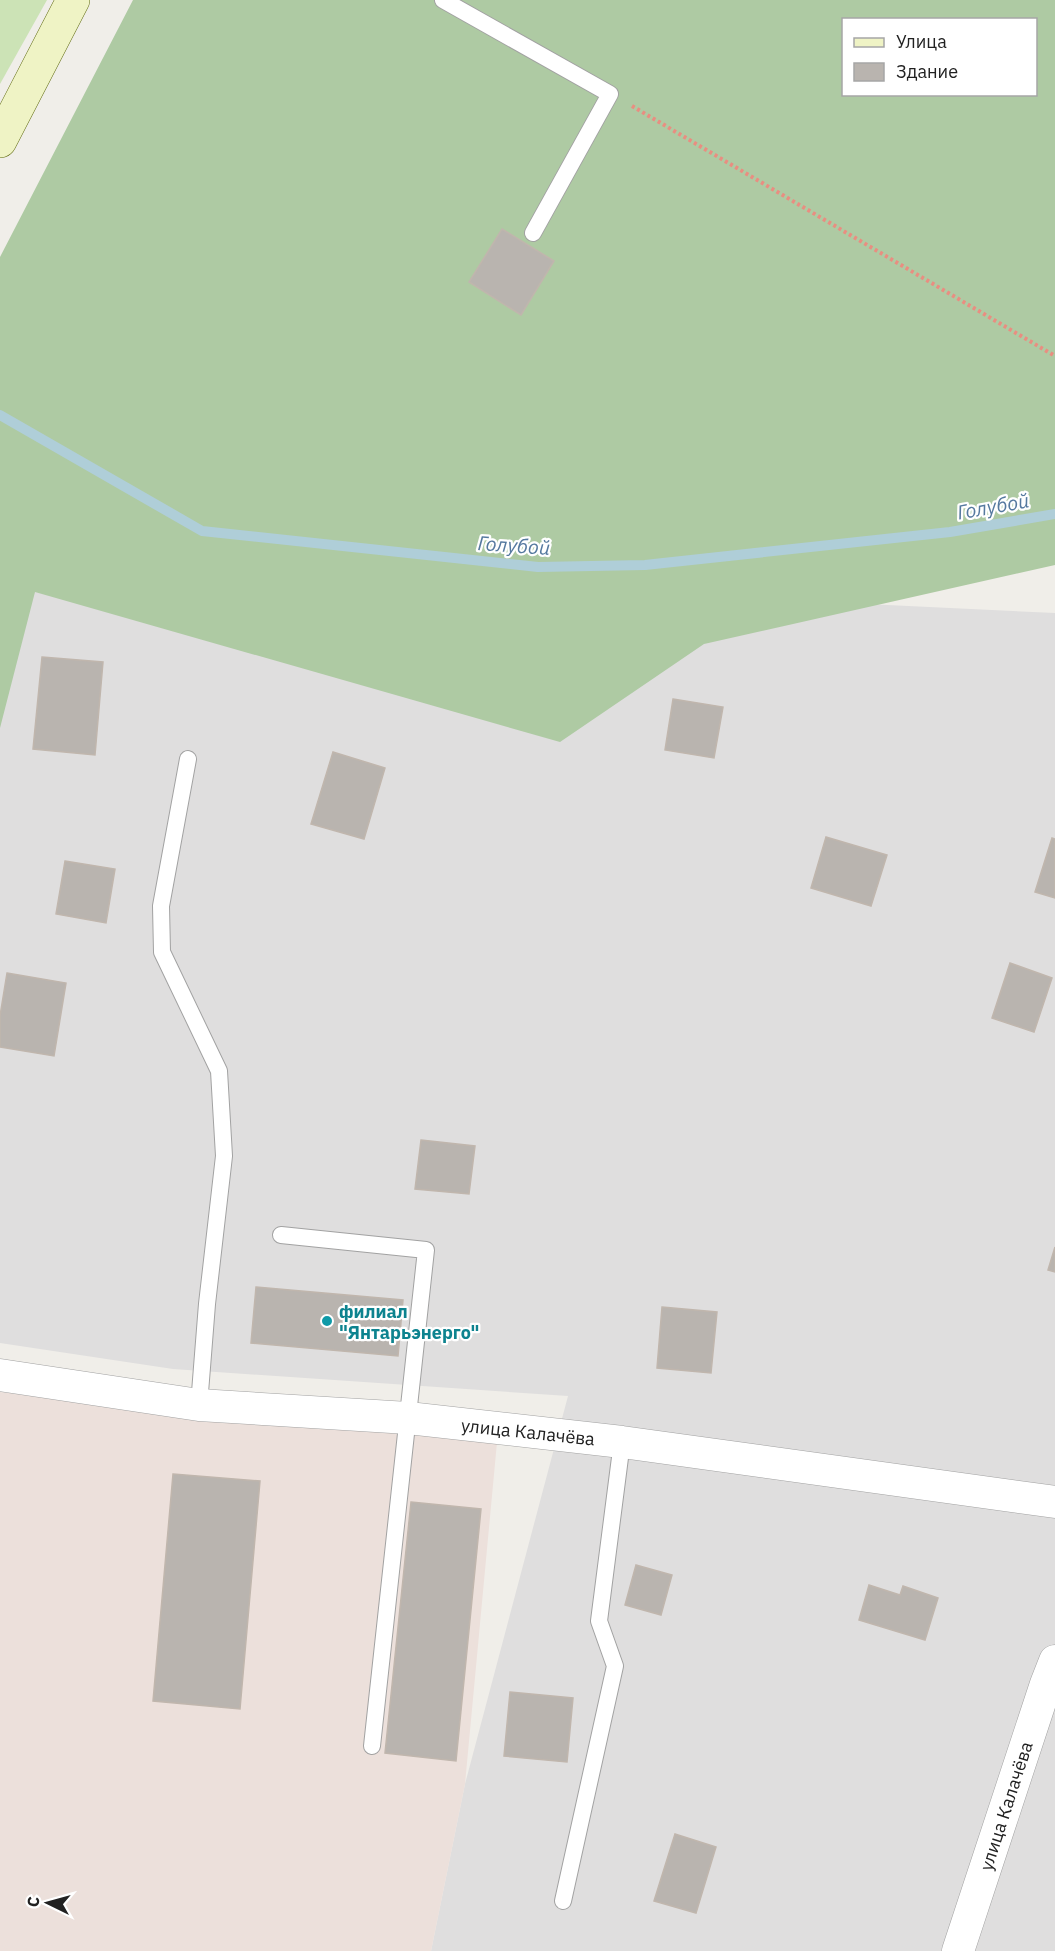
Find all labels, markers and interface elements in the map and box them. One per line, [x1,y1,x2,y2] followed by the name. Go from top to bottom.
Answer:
[842,18,1037,96] legend
[896,30,947,53] text: Улица
[896,60,958,83] text: Здание
[955,486,1031,526] water label: Голубой
[477,529,551,561] water label: Голубой
[339,1300,479,1344] place label: филиал "Янтарьэнерго"
[320,1314,334,1328] marker: филиал "Янтарьэнерго"
[460,1414,596,1451] street label: улица Калачёва
[974,1738,1038,1873] street label: улица Калачёва
[18,1873,78,1933] north arrow
[23,1896,43,1908] text: С

